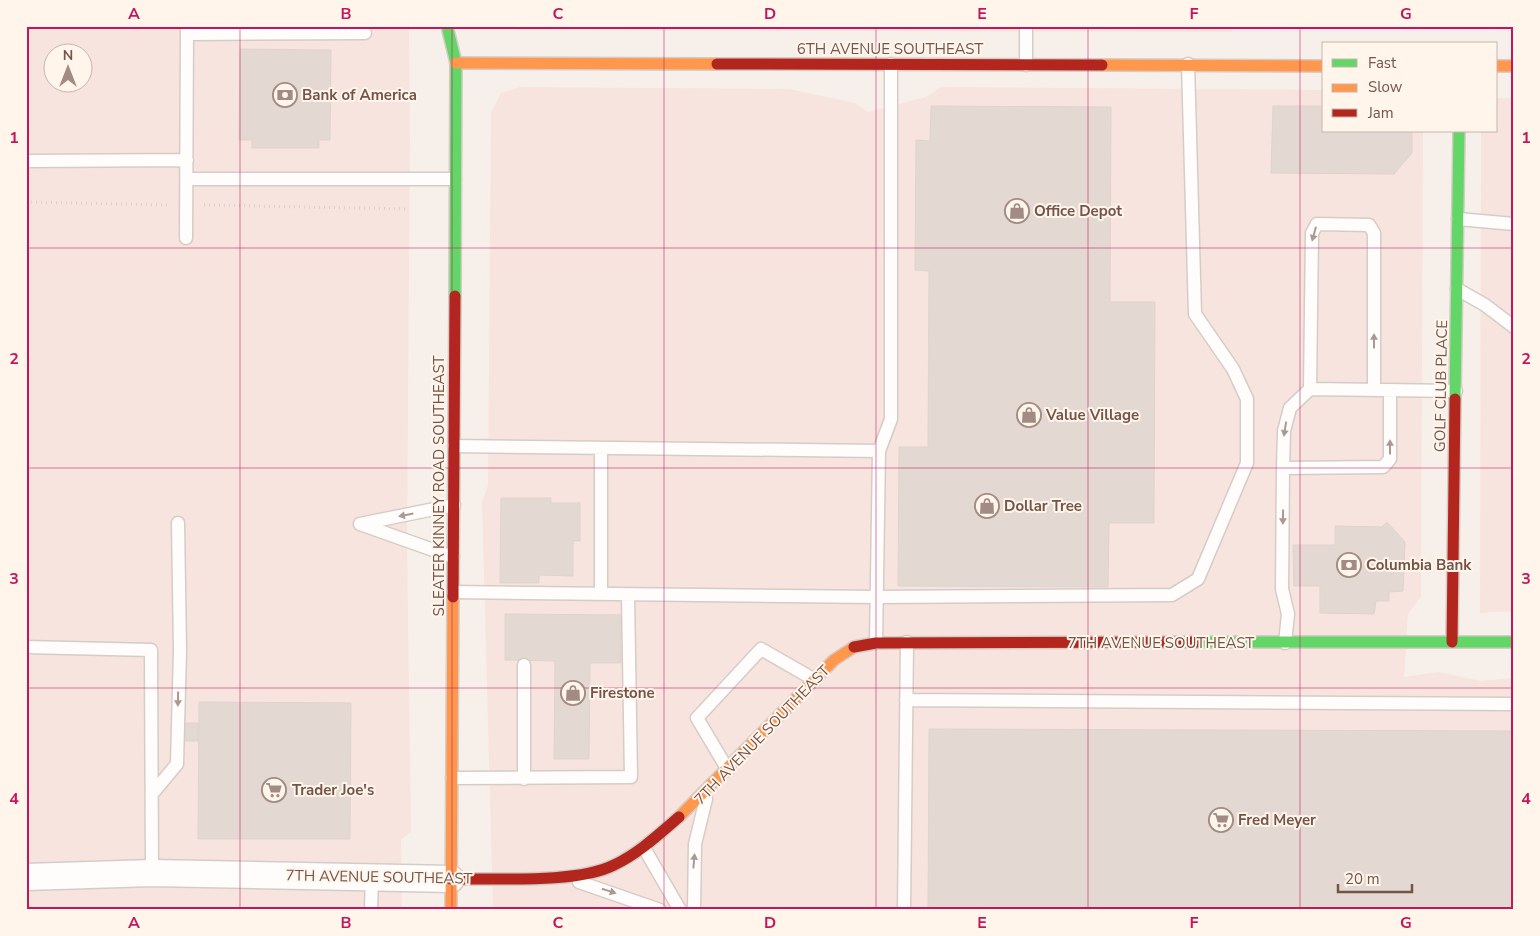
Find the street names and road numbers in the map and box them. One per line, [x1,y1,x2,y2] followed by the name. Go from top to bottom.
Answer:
[797,39,983,59] street label: 6TH AVENUE SOUTHEAST
[1430,320,1452,452] street label: GOLF CLUB PLACE
[429,356,449,616] street label: SLEATER KINNEY ROAD SOUTHEAST
[1068,633,1254,653] street label: 7TH AVENUE SOUTHEAST
[690,661,834,809] street label: 7TH AVENUE SOUTHEAST
[286,865,472,889] street label: 7TH AVENUE SOUTHEAST

